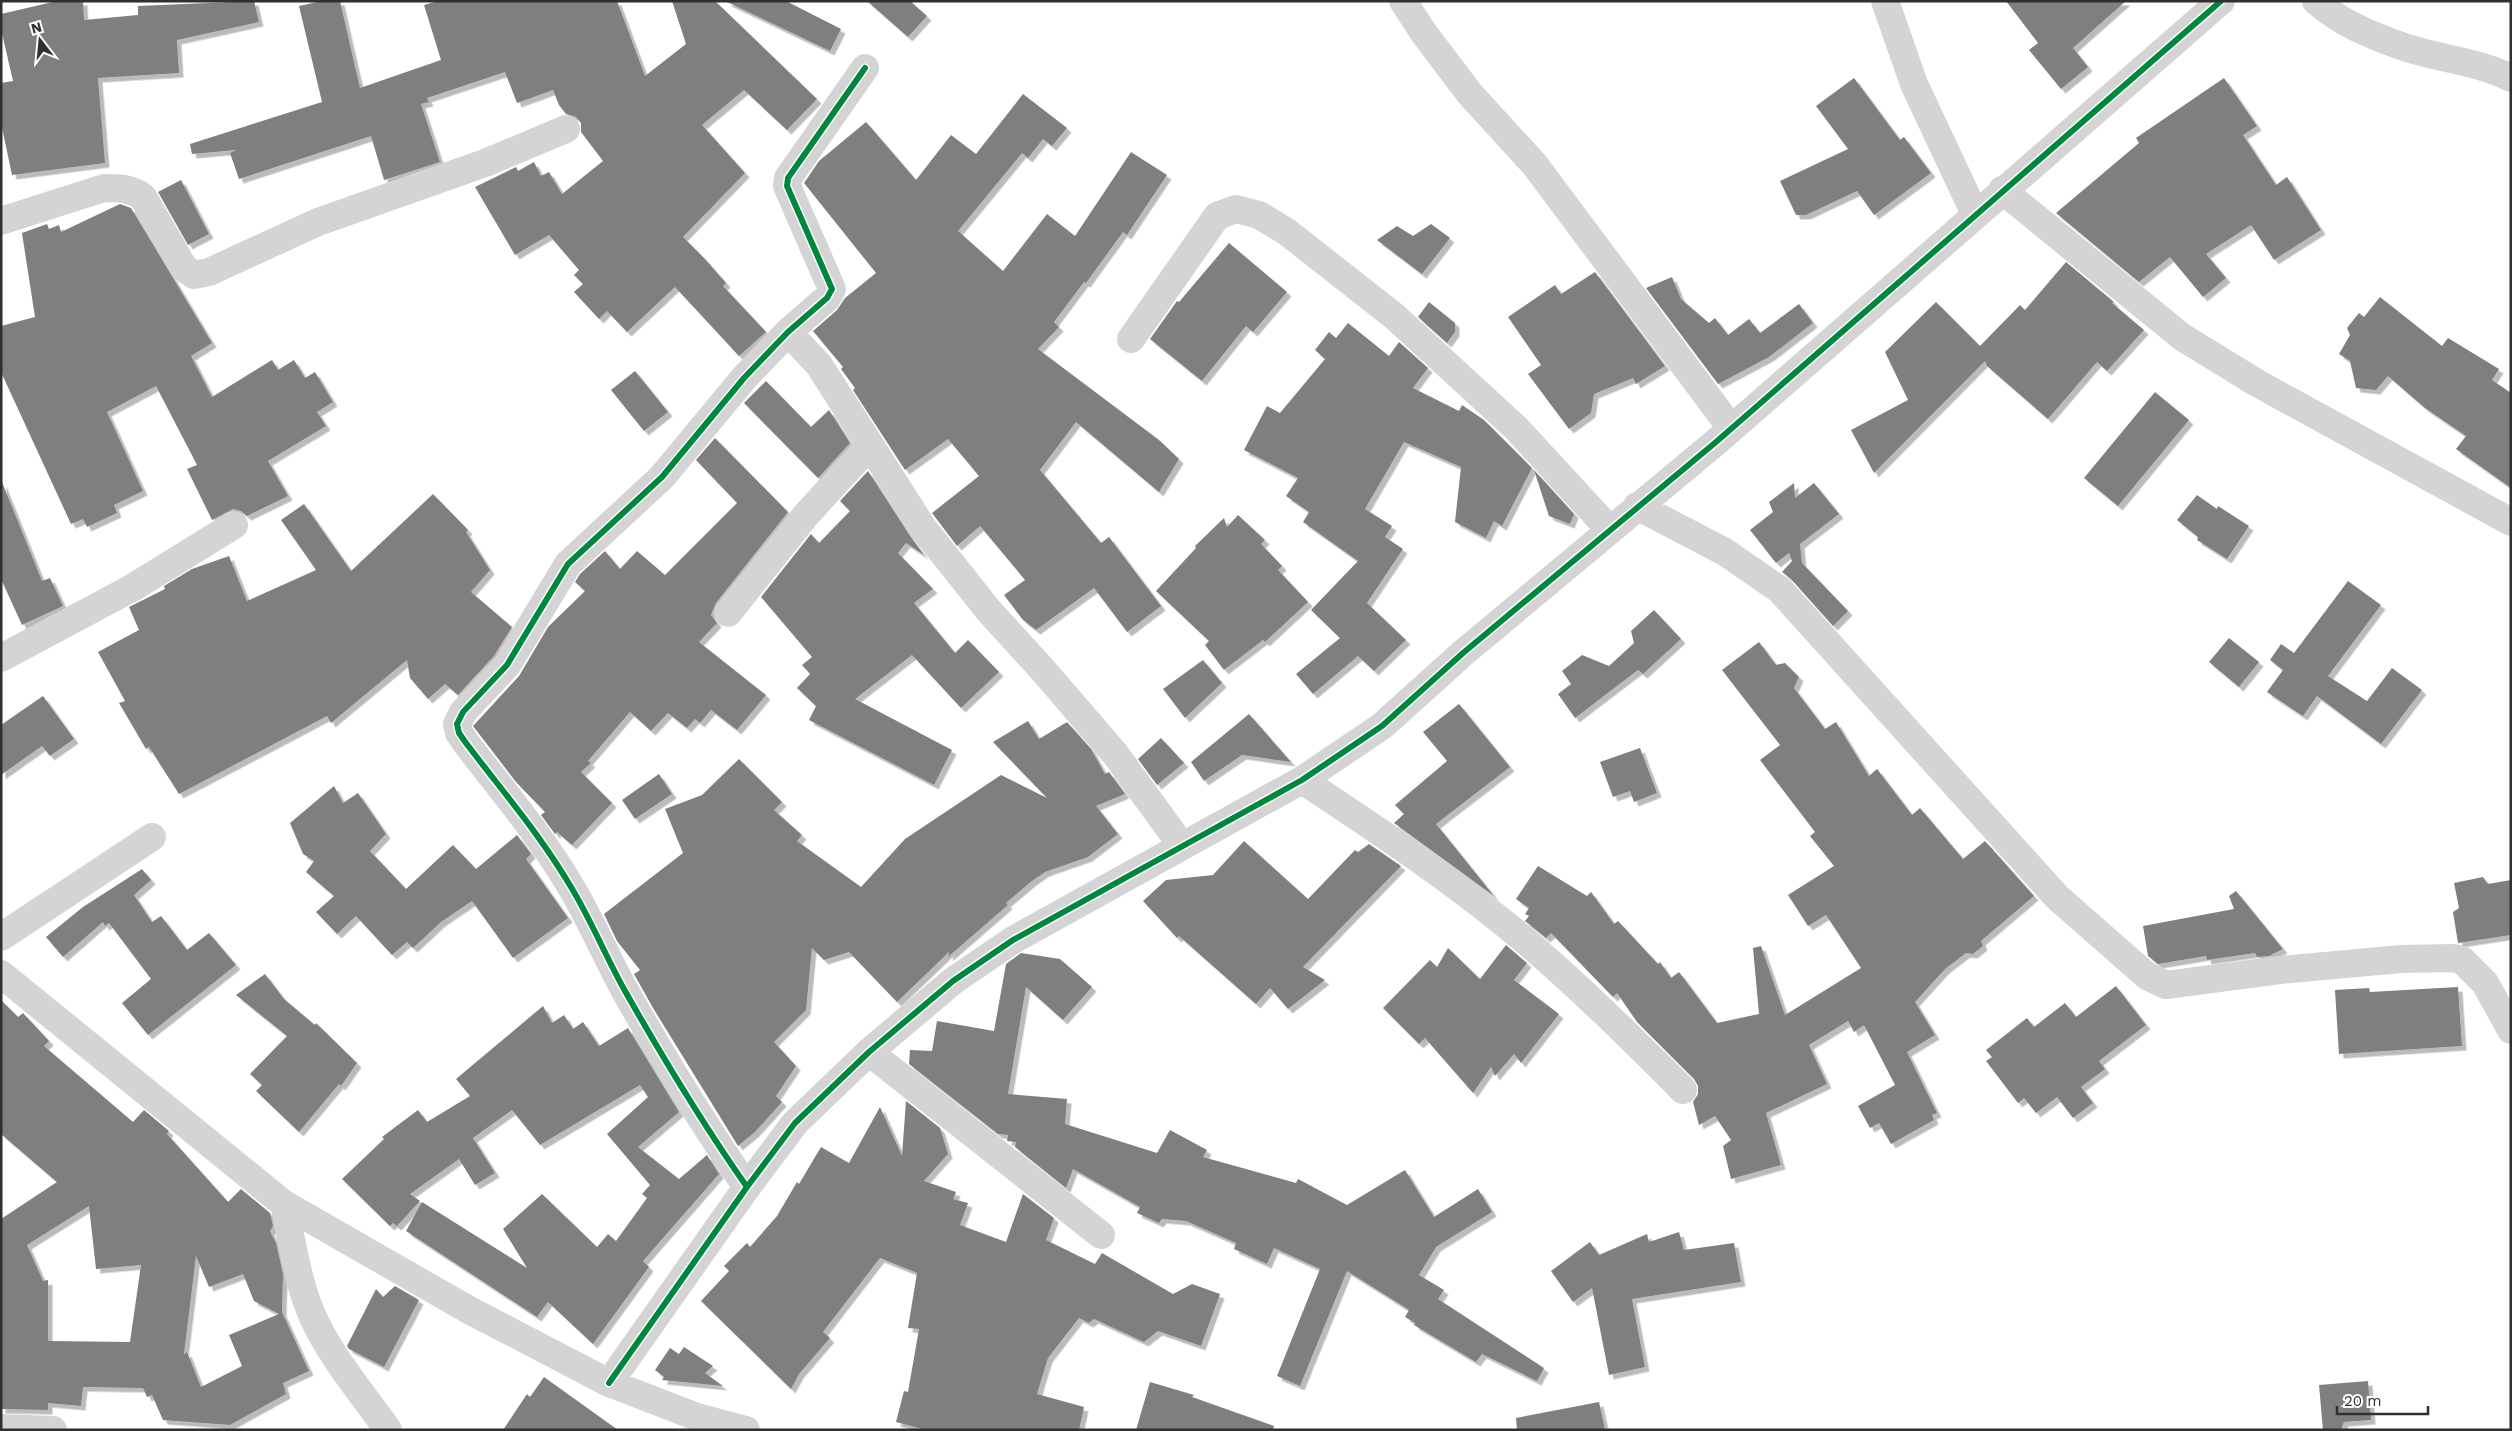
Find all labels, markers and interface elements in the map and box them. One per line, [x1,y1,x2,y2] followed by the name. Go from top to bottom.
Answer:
[15,15,65,65] north arrow
[29,18,44,37] text: N
[2337,1384,2428,1416] scale bar
[2344,1392,2382,1410] text: 20 m

